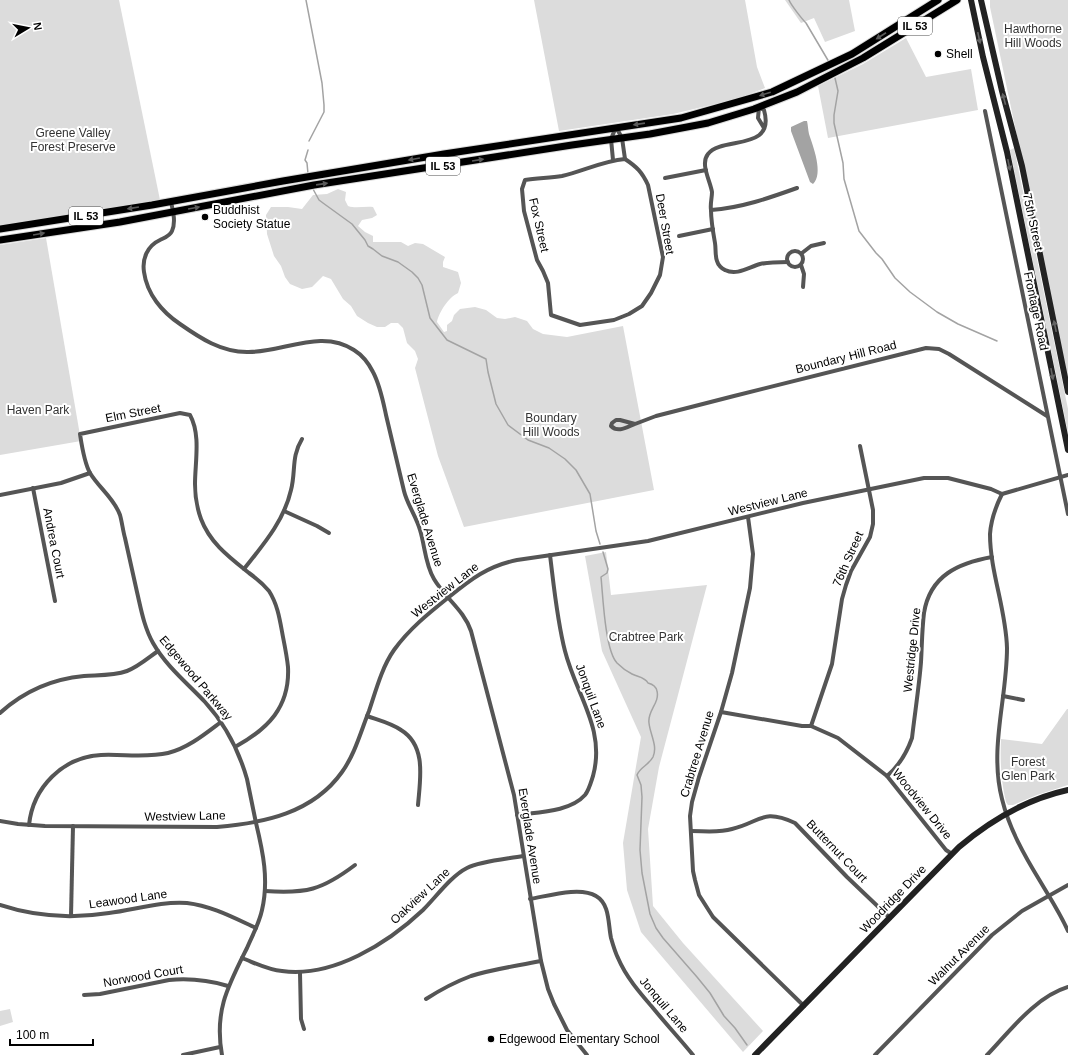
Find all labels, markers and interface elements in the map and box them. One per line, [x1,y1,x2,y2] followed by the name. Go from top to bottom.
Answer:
[8,8,48,48] north arrow
[898,17,932,35] road number: IL 53
[31,21,44,31] text: N
[1004,22,1062,50] park label: Hawthorne Hill Woods
[875,32,887,39] one-way arrow
[977,32,983,44] one-way arrow
[946,47,973,61] place label: Shell
[933,49,943,59] marker: Shell
[759,91,771,97] one-way arrow
[1001,92,1007,104] one-way arrow
[633,121,645,127] one-way arrow
[30,126,116,154] park label: Greene Valley Forest Preserve
[408,156,420,162] one-way arrow
[426,157,460,175] road number: IL 53
[472,157,484,163] one-way arrow
[1007,158,1013,171] one-way arrow
[316,181,328,187] one-way arrow
[1020,192,1046,253] street label: 75th Street
[653,193,677,256] street label: Deer Street
[526,196,552,254] street label: Fox Street
[213,203,291,231] place label: Buddhist Society Statue
[127,205,139,211] one-way arrow
[188,205,200,211] one-way arrow
[69,207,103,225] road number: IL 53
[200,212,210,222] marker: Buddhist Society Statue
[32,231,45,237] one-way arrow
[1021,270,1051,352] street label: Frontage Road
[1051,320,1057,332] one-way arrow
[794,338,898,376] street label: Boundary Hill Road
[1050,368,1056,380] one-way arrow
[104,401,162,425] street label: Elm Street
[7,403,70,417] park label: Haven Park
[522,411,580,439] park label: Boundary Hill Woods
[404,471,446,569] street label: Everglade Avenue
[727,485,809,519] street label: Westview Lane
[40,507,68,580] street label: Andrea Court
[830,529,867,589] street label: 76th Street
[409,559,482,620] street label: Westview Lane
[901,607,923,693] street label: Westridge Drive
[609,630,684,644] park label: Crabtree Park
[157,633,235,723] street label: Edgewood Parkway
[573,662,609,731] street label: Jonquil Lane
[677,709,717,799] street label: Crabtree Avenue
[1001,755,1056,783] park label: Forest Glen Park
[889,766,955,842] street label: Woodview Drive
[515,787,545,885] street label: Everglade Avenue
[144,808,226,824] street label: Westview Lane
[804,817,871,886] street label: Butternut Court
[857,862,929,936] street label: Woodridge Drive
[387,865,453,927] street label: Oakview Lane
[88,887,168,911] street label: Leawood Lane
[926,922,992,988] street label: Walnut Avenue
[102,962,185,990] street label: Norwood Court
[637,974,691,1036] street label: Jonquil Lane
[10,1021,93,1047] scale bar
[16,1028,49,1042] text: 100 m
[499,1032,660,1046] place label: Edgewood Elementary School
[486,1034,496,1044] marker: Edgewood Elementary School

